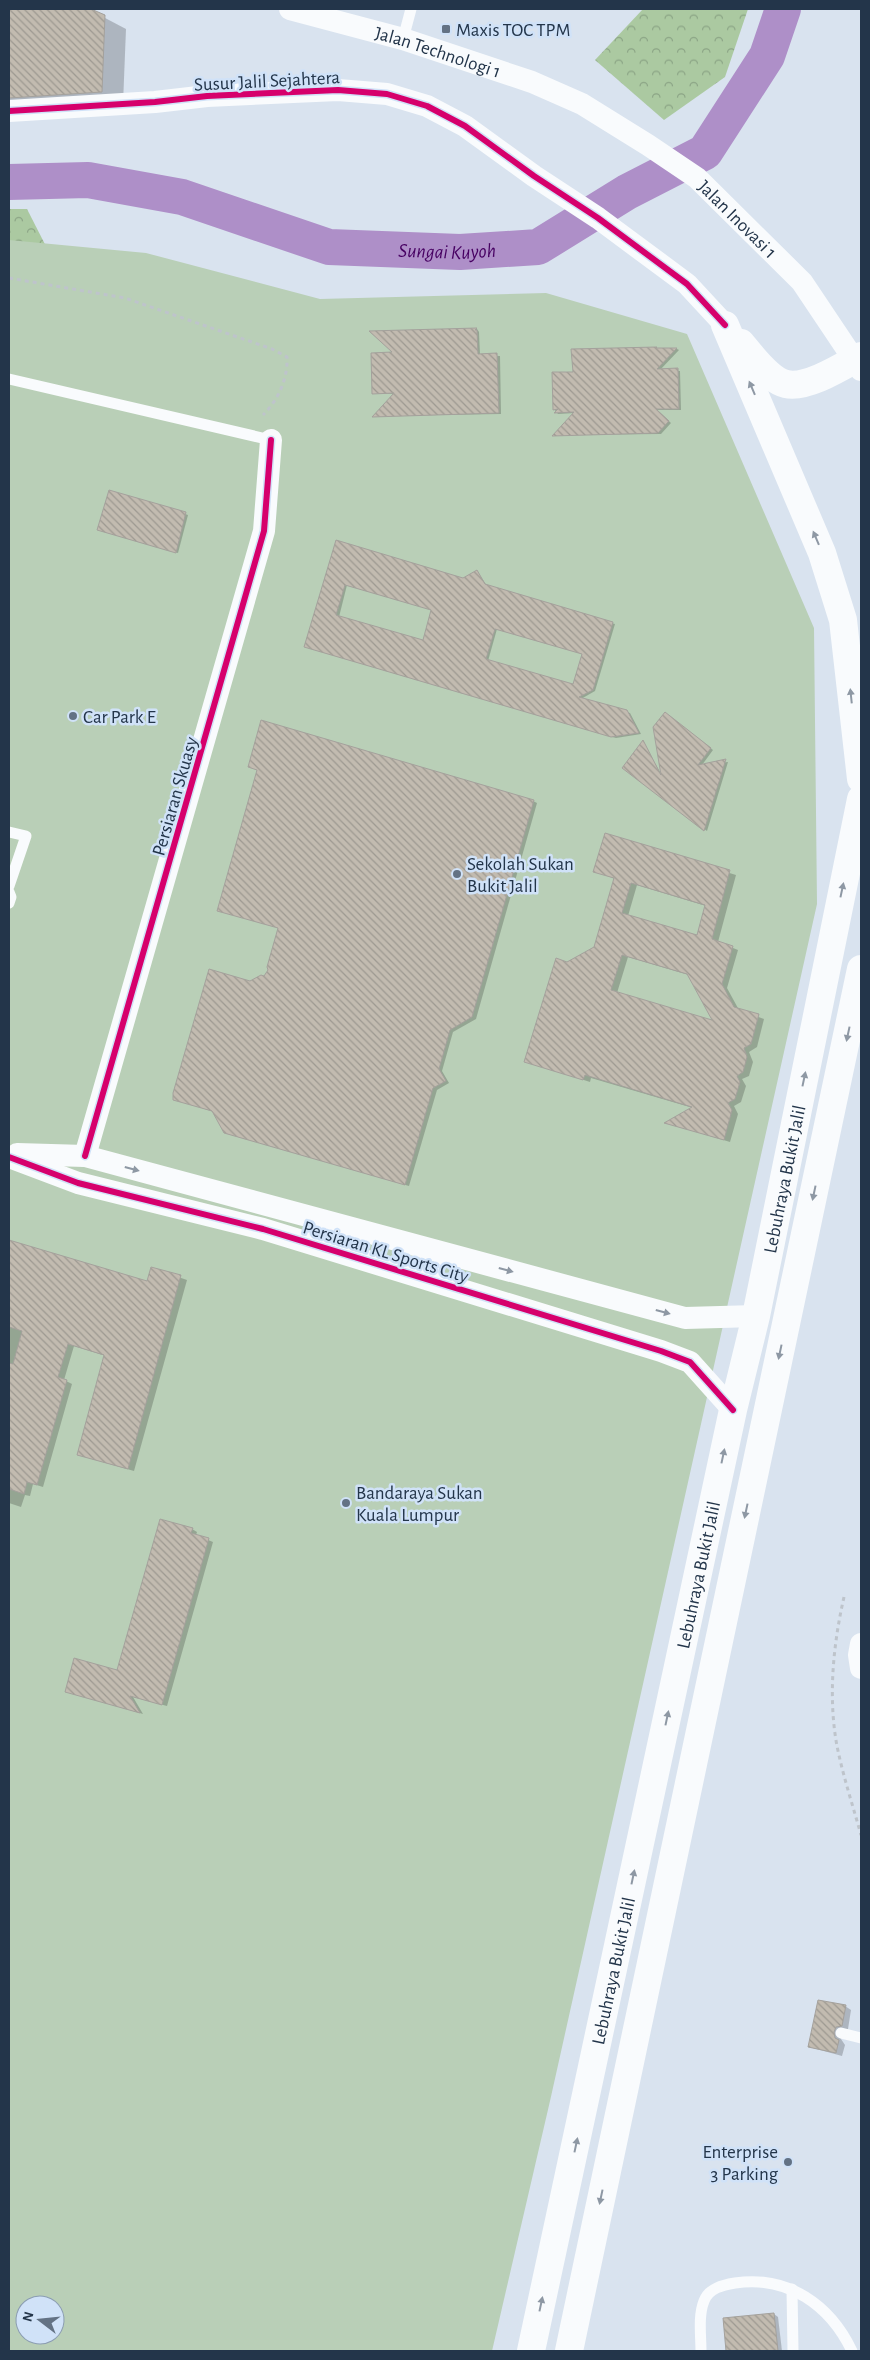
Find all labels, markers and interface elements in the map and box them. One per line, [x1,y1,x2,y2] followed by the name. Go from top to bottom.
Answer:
[456,21,570,40] place label: Maxis TOC TPM
[440,23,452,35] marker: Maxis TOC TPM
[373,24,503,82] street label: Jalan Technologi 1
[194,68,341,95] street label: Susur Jalil Sejahtera
[694,177,780,262] street label: Jalan Inovasi 1
[398,241,497,263] water label: Sungai Kuyoh
[748,381,756,395] one-way arrow
[812,531,820,545] one-way arrow
[847,687,855,703] one-way arrow
[83,708,156,727] place label: Car Park E
[67,710,79,722] marker: Car Park E
[149,735,201,858] street label: Persiaran Skuasy
[467,855,574,896] place label: Sekolah Sukan Bukit Jalil
[451,868,463,880] marker: Sekolah Sukan Bukit Jalil
[839,881,847,897] one-way arrow
[843,1026,851,1042] one-way arrow
[800,1071,808,1087] one-way arrow
[761,1104,810,1255] street label: Lebuhraya Bukit Jalil
[125,1165,140,1173] one-way arrow
[810,1185,818,1200] one-way arrow
[301,1218,471,1287] street label: Persiaran KL Sports City
[499,1266,514,1274] one-way arrow
[655,1308,671,1316] one-way arrow
[776,1344,784,1359] one-way arrow
[719,1449,727,1464] one-way arrow
[356,1484,483,1525] place label: Bandaraya Sukan Kuala Lumpur
[340,1497,352,1509] marker: Bandaraya Sukan Kuala Lumpur
[674,1499,724,1651] street label: Lebuhraya Bukit Jalil
[742,1503,750,1519] one-way arrow
[663,1710,671,1726] one-way arrow
[629,1869,637,1884] one-way arrow
[589,1895,639,2047] street label: Lebuhraya Bukit Jalil
[572,2136,580,2152] one-way arrow
[703,2143,779,2184] place label: Enterprise 3 Parking
[782,2156,794,2168] marker: Enterprise 3 Parking
[597,2190,605,2205] one-way arrow
[15,2295,65,2345] north arrow
[537,2296,545,2311] one-way arrow
[20,2310,37,2323] text: N

